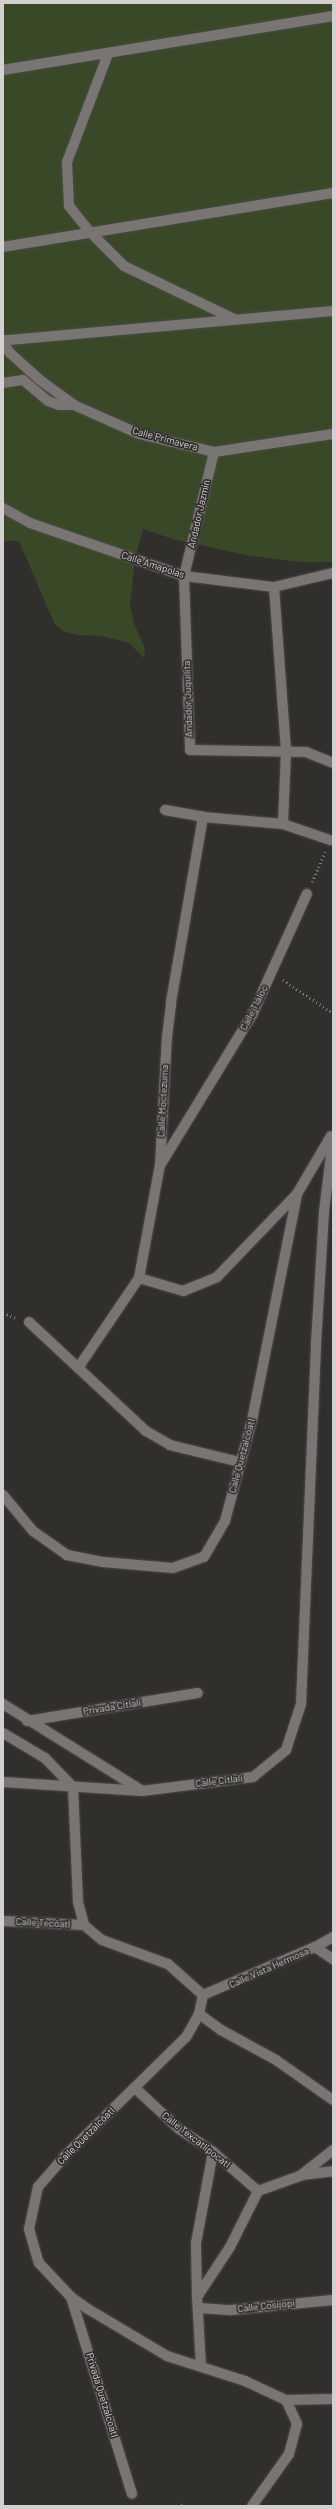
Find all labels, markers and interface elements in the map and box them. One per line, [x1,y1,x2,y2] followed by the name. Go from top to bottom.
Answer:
[131,425,199,453] street label: Calle Primavera
[185,479,213,549] street label: Andador Jazmín
[120,549,186,581] street label: Calle Amapolas
[181,660,195,738] street label: Andador Juquilita
[238,983,270,1033] street label: Calle Tláloc
[155,1064,171,1138] street label: Calle Moctezuma
[226,1418,258,1494] street label: Calle Quetzalcóatl
[82,1696,142,1718] street label: Privada Citlali
[195,1772,243,1790] street label: Calle Citlali
[15,1916,71,1930] street label: Calle Tecóatl
[227,1945,311,1991] street label: Calle Vista Hermosa
[55,2105,117,2167] street label: Calle Quetzalcóatl
[159,2110,233,2170] street label: Calle Texcatlipocatl
[237,2297,295,2315] street label: Calle Cosijopí
[83,2351,121,2439] street label: Privada Quetzalcoatl

